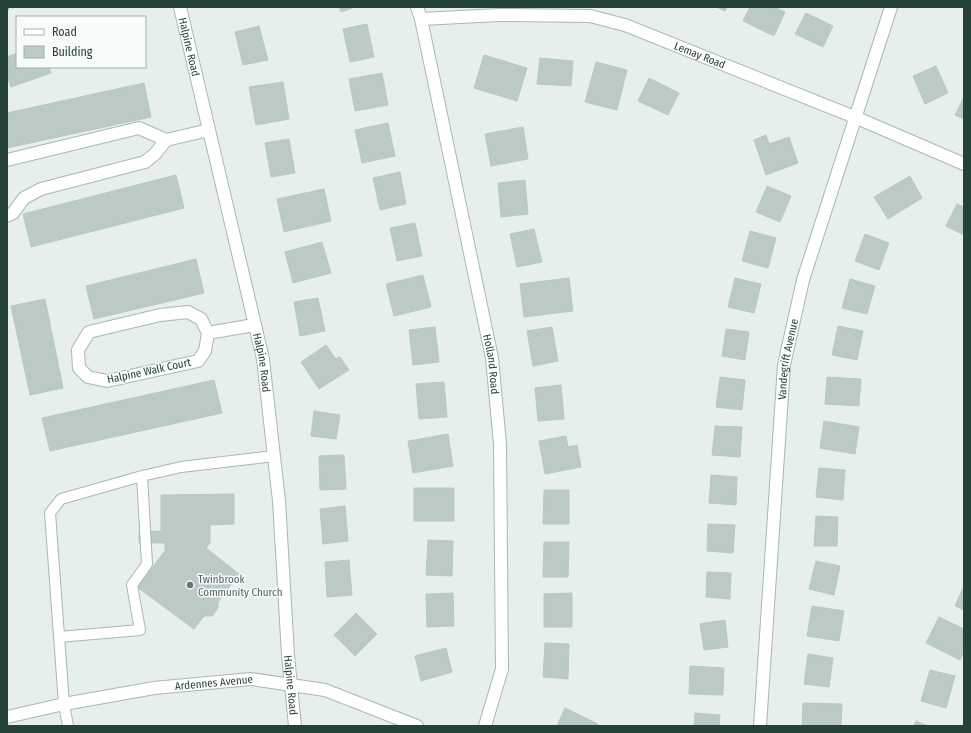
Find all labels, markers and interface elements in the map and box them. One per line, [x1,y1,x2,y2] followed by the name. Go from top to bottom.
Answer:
[16,16,146,68] legend
[176,16,203,78] street label: Halpine Road
[52,25,77,39] text: Road
[672,39,727,71] street label: Lemay Road
[52,45,93,59] text: Building
[775,317,801,400] street label: Vandegrift Avenue
[251,331,273,393] street label: Halpine Road
[481,333,502,395] street label: Holland Road
[106,356,193,386] street label: Halpine Walk Court
[198,573,283,599] place label: Twinbrook Community Church
[185,580,195,590] marker: Twinbrook Community Church
[282,654,300,716] street label: Halpine Road
[174,672,253,693] street label: Ardennes Avenue

